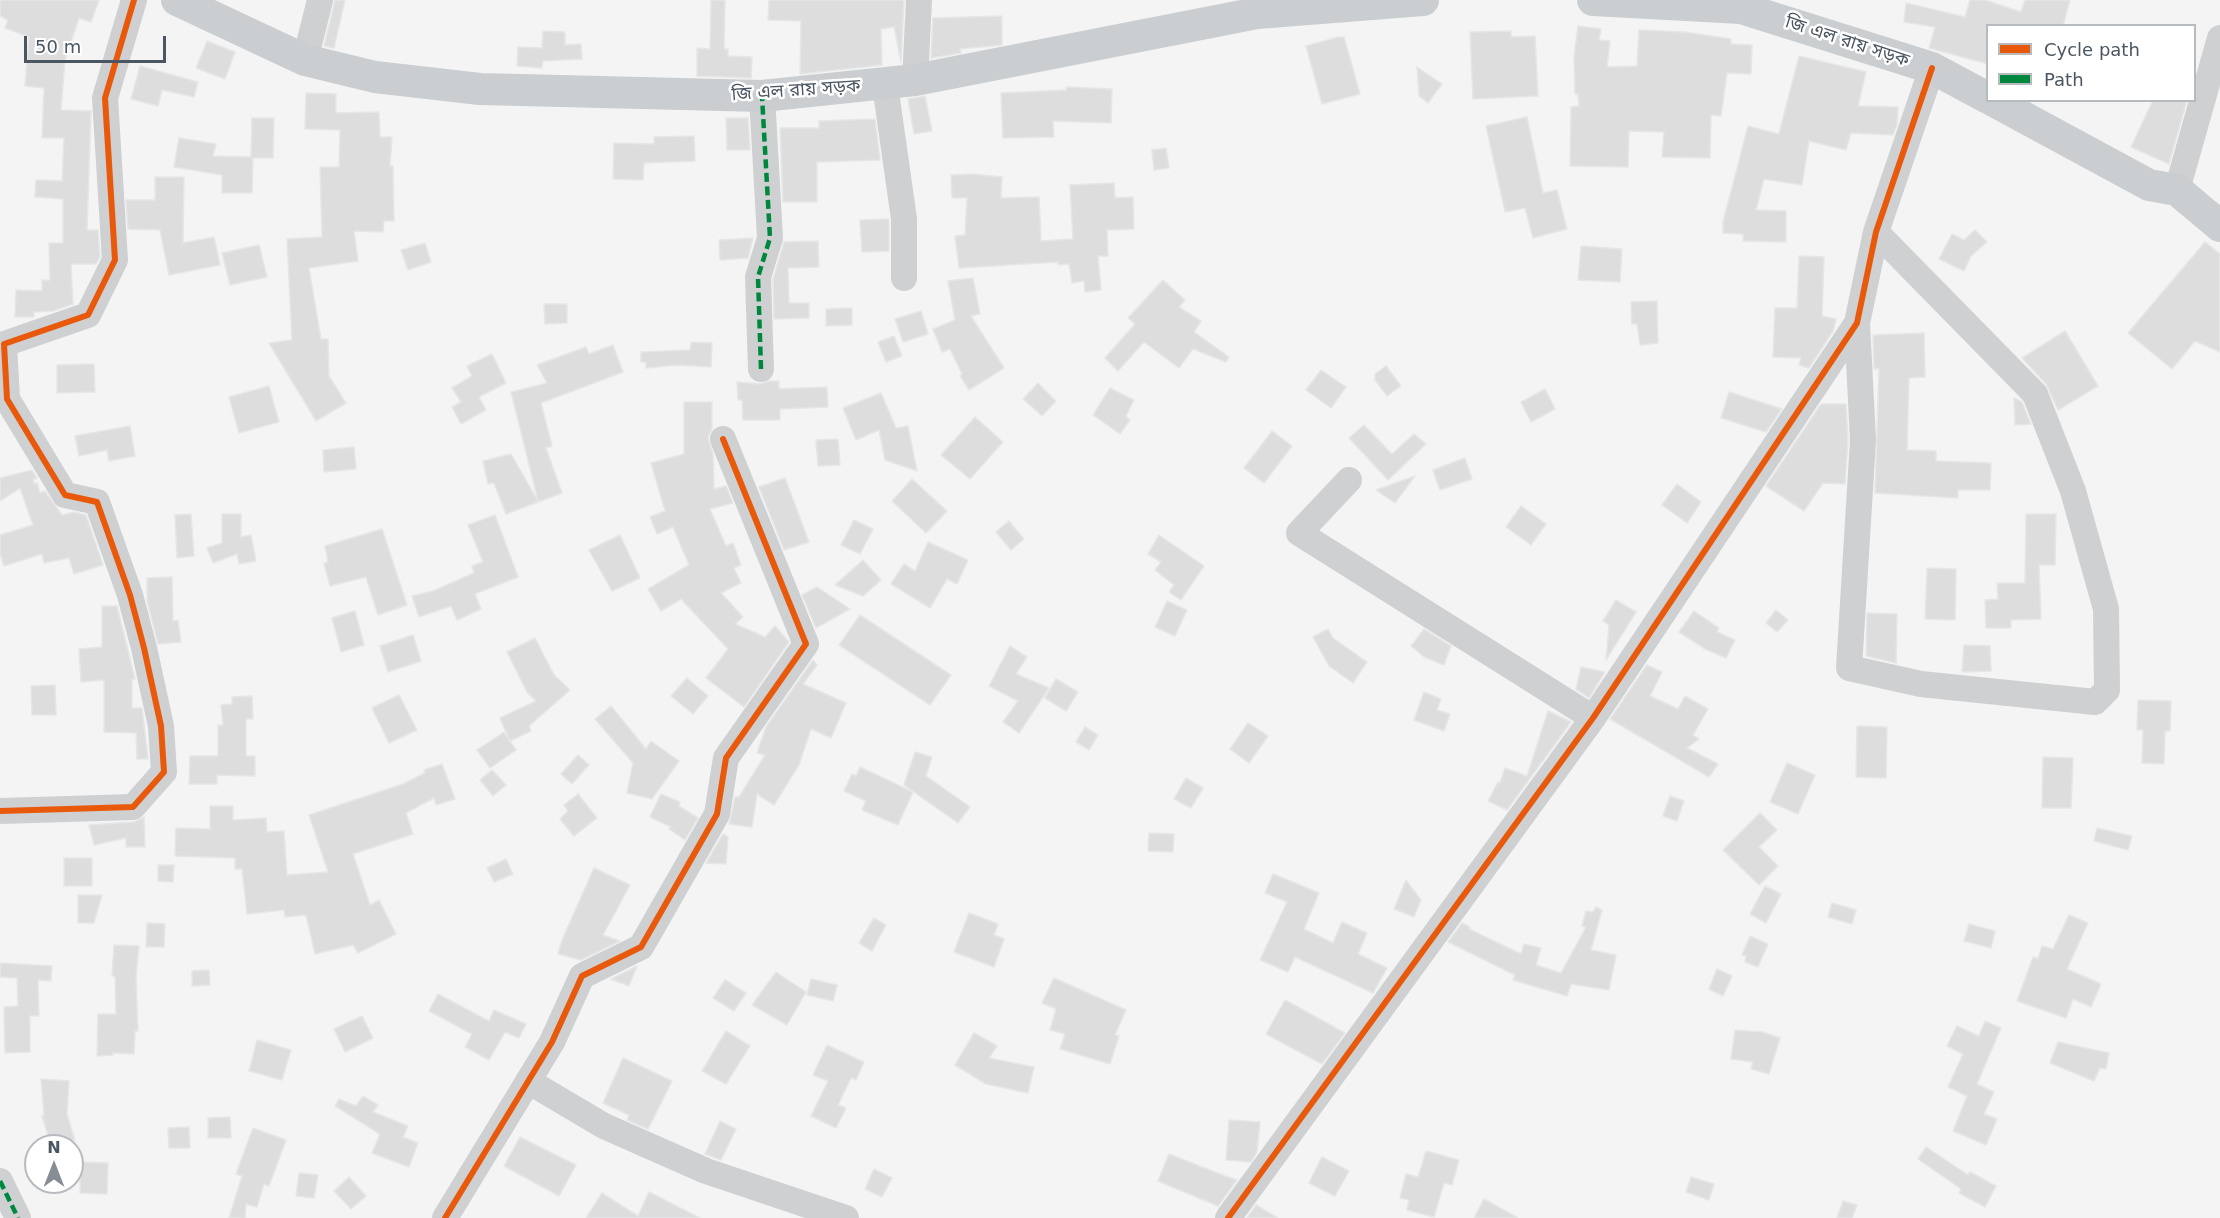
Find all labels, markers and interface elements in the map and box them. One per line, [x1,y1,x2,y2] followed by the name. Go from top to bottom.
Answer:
[1782,12,1912,72] street label: জি এল রায় সড়ক
[27,24,170,62] scale bar
[1986,24,2196,102] legend
[35,36,81,57] text: 50 m
[2044,39,2140,60] text: Cycle path
[2044,69,2084,90] text: Path
[731,76,861,106] street label: জি এল রায় সড়ক
[24,1134,84,1194] north arrow
[47,1138,61,1157] text: N

